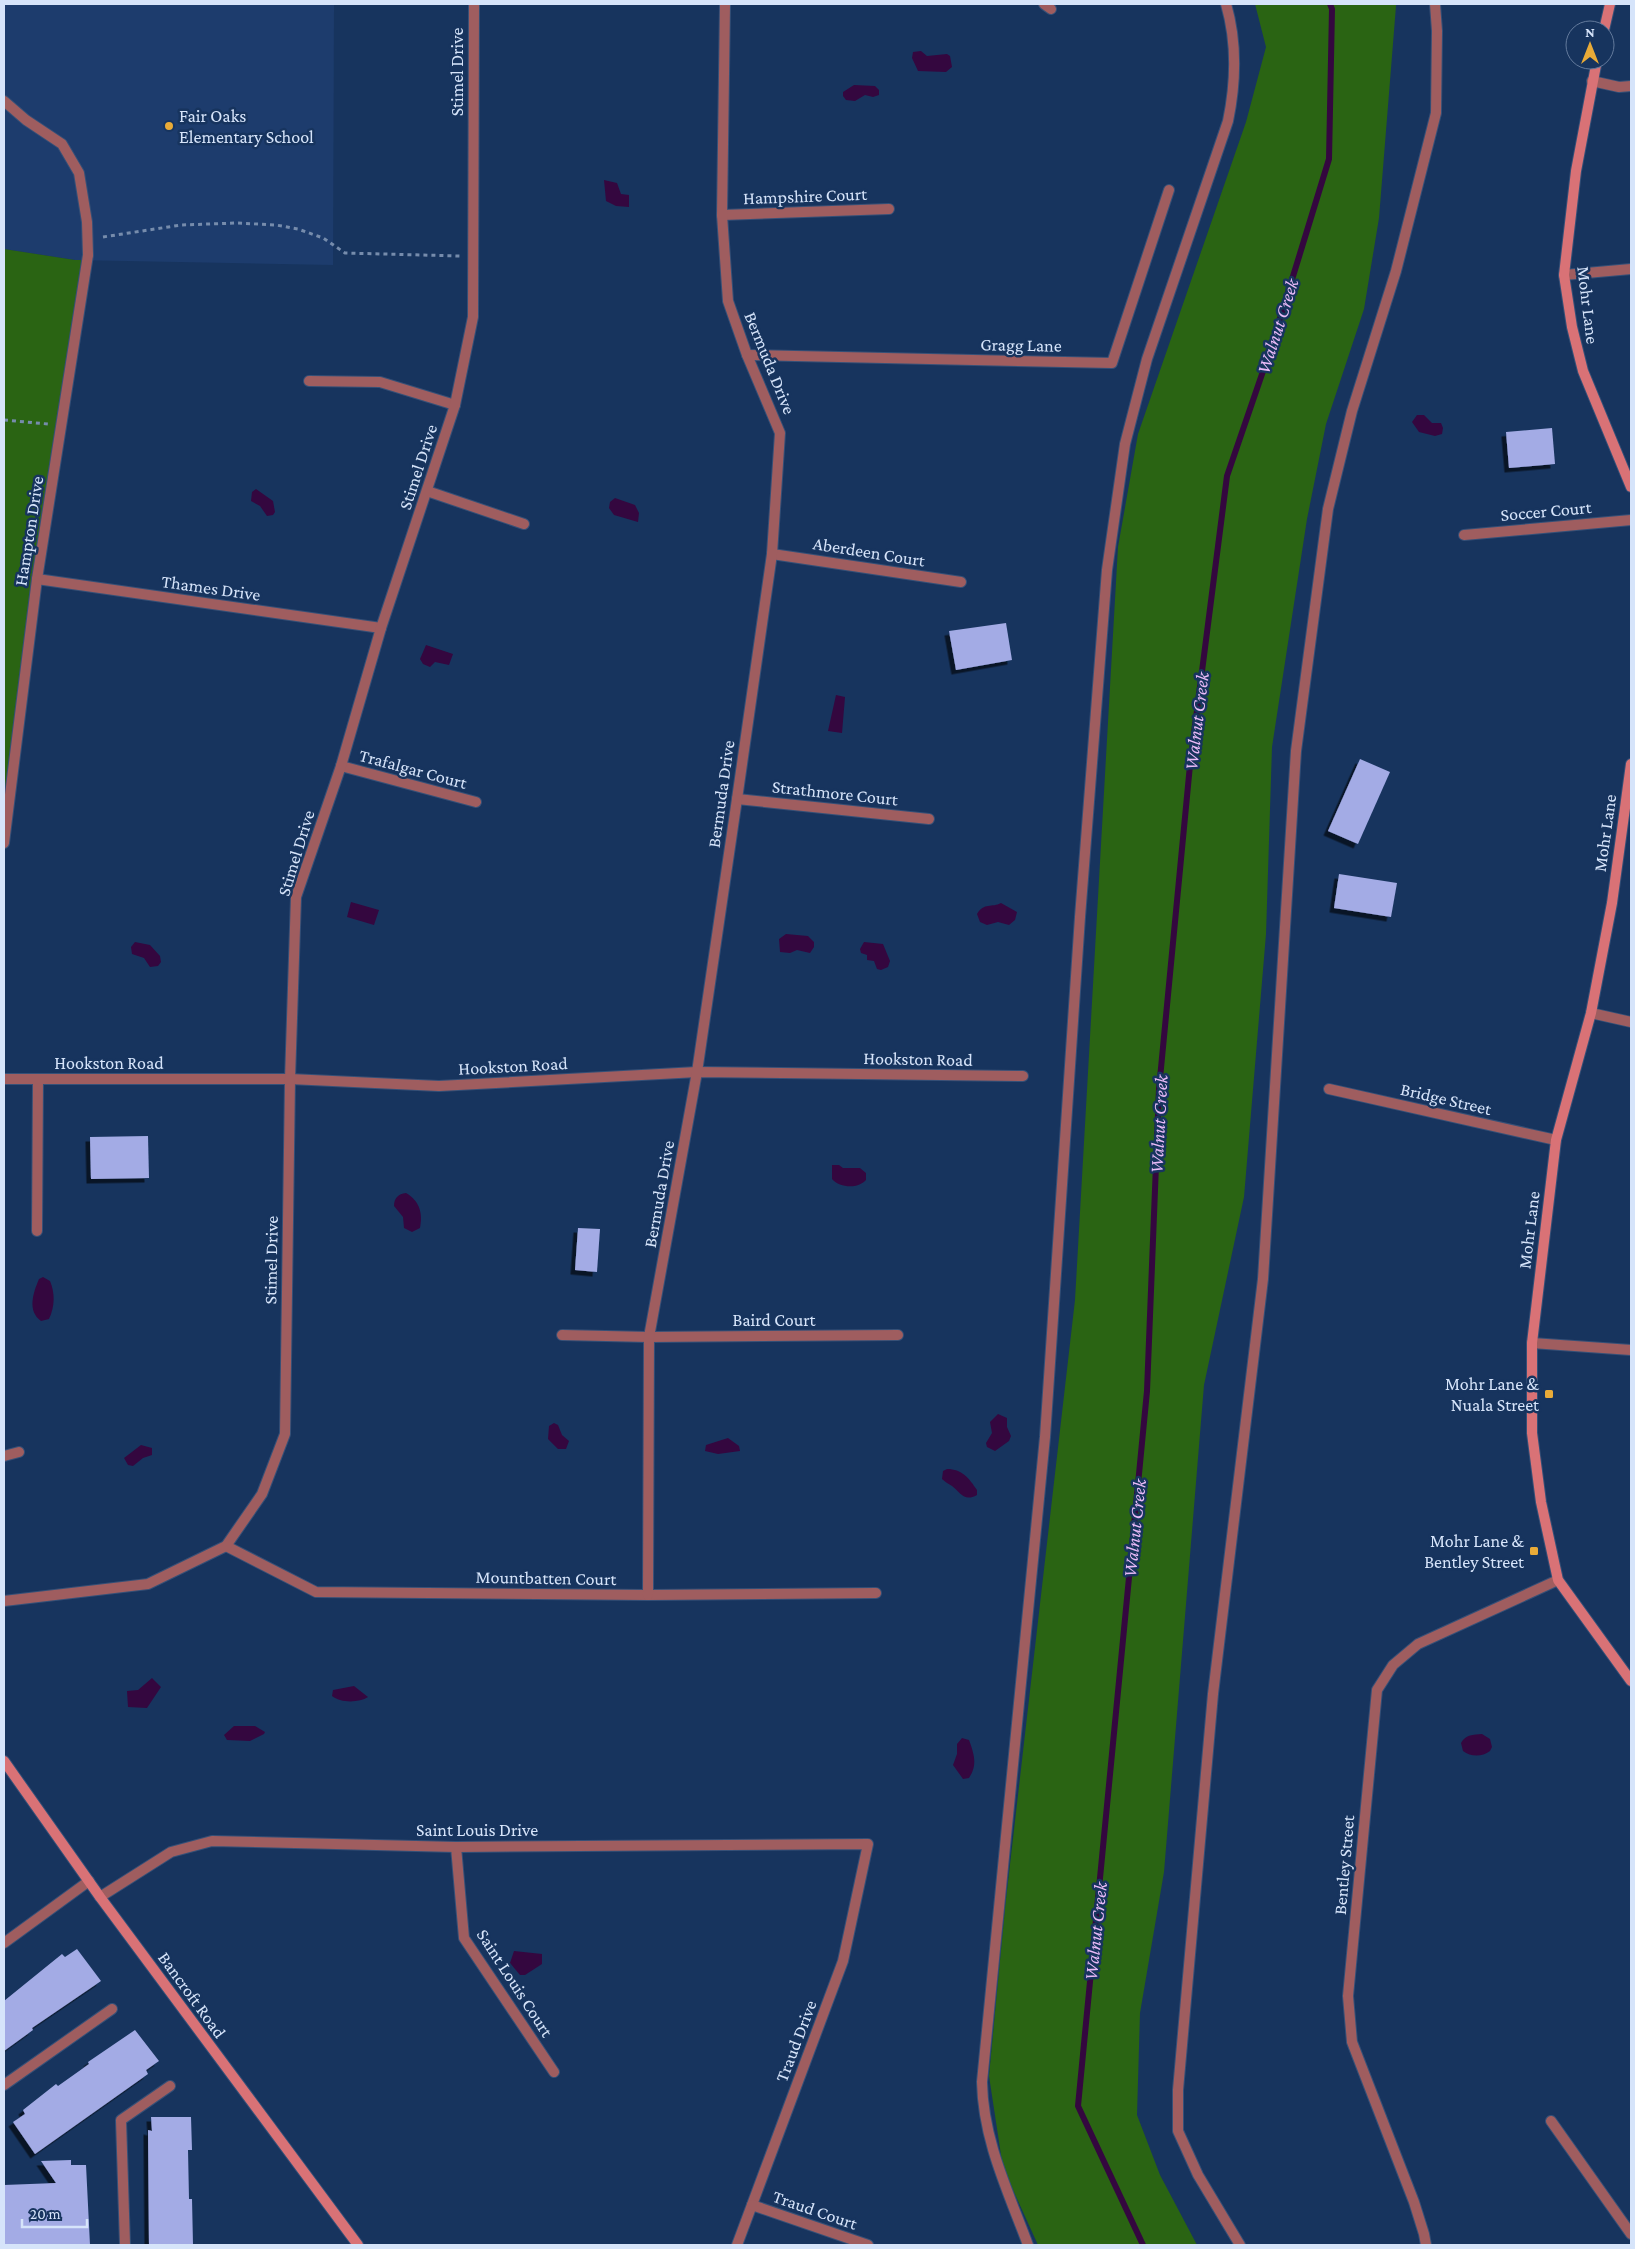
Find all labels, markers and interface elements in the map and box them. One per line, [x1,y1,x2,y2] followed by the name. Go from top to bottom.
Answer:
[1565,20,1615,70] north arrow
[1585,24,1595,40] text: N
[447,28,467,116] street label: Stimel Drive
[179,106,314,147] place label: Fair Oaks Elementary School
[163,120,175,132] marker: Fair Oaks Elementary School
[743,184,868,208] street label: Hampshire Court
[1573,265,1603,345] street label: Mohr Lane
[1252,275,1303,376] water label: Walnut Creek
[740,309,800,417] street label: Bermuda Drive
[980,334,1062,356] street label: Gragg Lane
[395,422,441,512] street label: Stimel Drive
[10,475,48,587] street label: Hampton Drive
[1500,497,1593,525] street label: Soccer Court
[812,533,927,571] street label: Aberdeen Court
[160,571,262,605] street label: Thames Drive
[1180,670,1213,771] water label: Walnut Creek
[704,739,738,849] street label: Bermuda Drive
[357,745,470,793] street label: Trafalgar Court
[771,776,900,810] street label: Strathmore Court
[1590,793,1620,873] street label: Mohr Lane
[273,808,319,898] street label: Stimel Drive
[863,1048,973,1070] street label: Hookston Road
[54,1053,164,1073] street label: Hookston Road
[458,1053,569,1079] street label: Hookston Road
[1145,1074,1172,1174] water label: Walnut Creek
[1399,1079,1494,1119] street label: Bridge Street
[640,1139,678,1249] street label: Bermuda Drive
[1514,1190,1544,1270] street label: Mohr Lane
[260,1215,282,1305] street label: Stimel Drive
[732,1310,817,1330] street label: Baird Court
[1445,1374,1540,1415] place label: Mohr Lane & Nuala Street
[1543,1388,1555,1400] marker: Mohr Lane & Nuala Street
[1119,1477,1150,1578] water label: Walnut Creek
[1424,1531,1525,1572] place label: Mohr Lane & Bentley Street
[1528,1545,1540,1557] marker: Mohr Lane & Bentley Street
[475,1567,618,1589] street label: Mountbatten Court
[1330,1813,1358,1916] street label: Bentley Street
[416,1820,538,1840] street label: Saint Louis Drive
[1080,1880,1111,1981] water label: Walnut Creek
[473,1925,558,2041] street label: Saint Louis Court
[154,1948,230,2042] street label: Bancroft Road
[771,1997,821,2085] street label: Traud Drive
[770,2186,861,2234] street label: Traud Court
[22,2196,88,2228] scale bar
[30,2206,61,2222] text: 20 m

